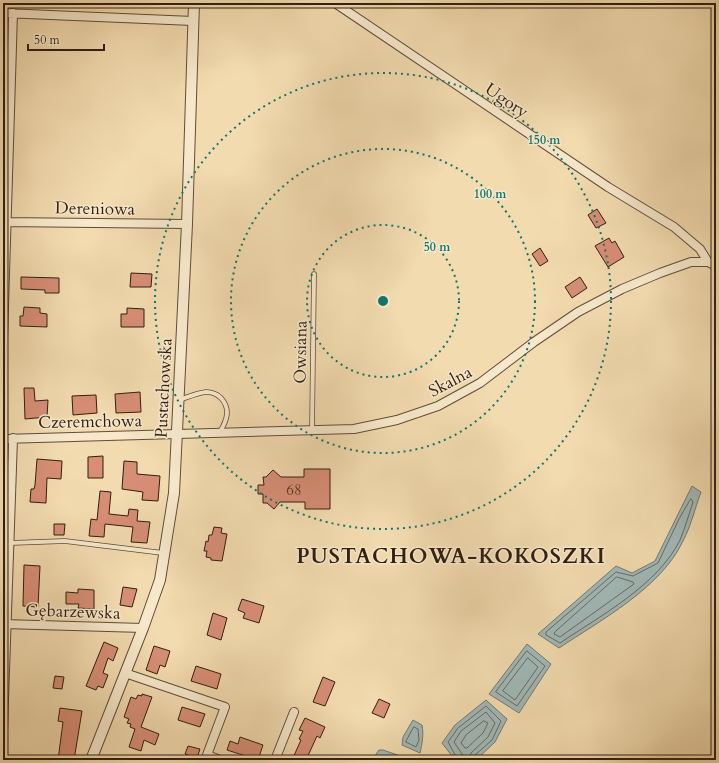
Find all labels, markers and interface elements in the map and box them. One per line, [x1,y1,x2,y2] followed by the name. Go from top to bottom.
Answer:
[28,26,104,52] scale bar
[34,32,61,48] text: 50 m
[480,78,533,123] street label: Ugory
[528,132,561,148] text: 150 m
[474,186,507,202] text: 100 m
[55,196,136,221] street label: Dereniowa
[424,239,451,255] text: 50 m
[376,294,390,308] centre of rings
[288,320,313,384] street label: Owsiana
[149,337,178,438] street label: Pustachowska
[424,360,477,402] street label: Skalna
[38,409,143,434] street label: Czeremchowa
[286,480,302,500] house number: 68
[296,542,606,571] district label: PUSTACHOWA-KOKOSZKI
[25,598,121,625] street label: Gębarzewska

